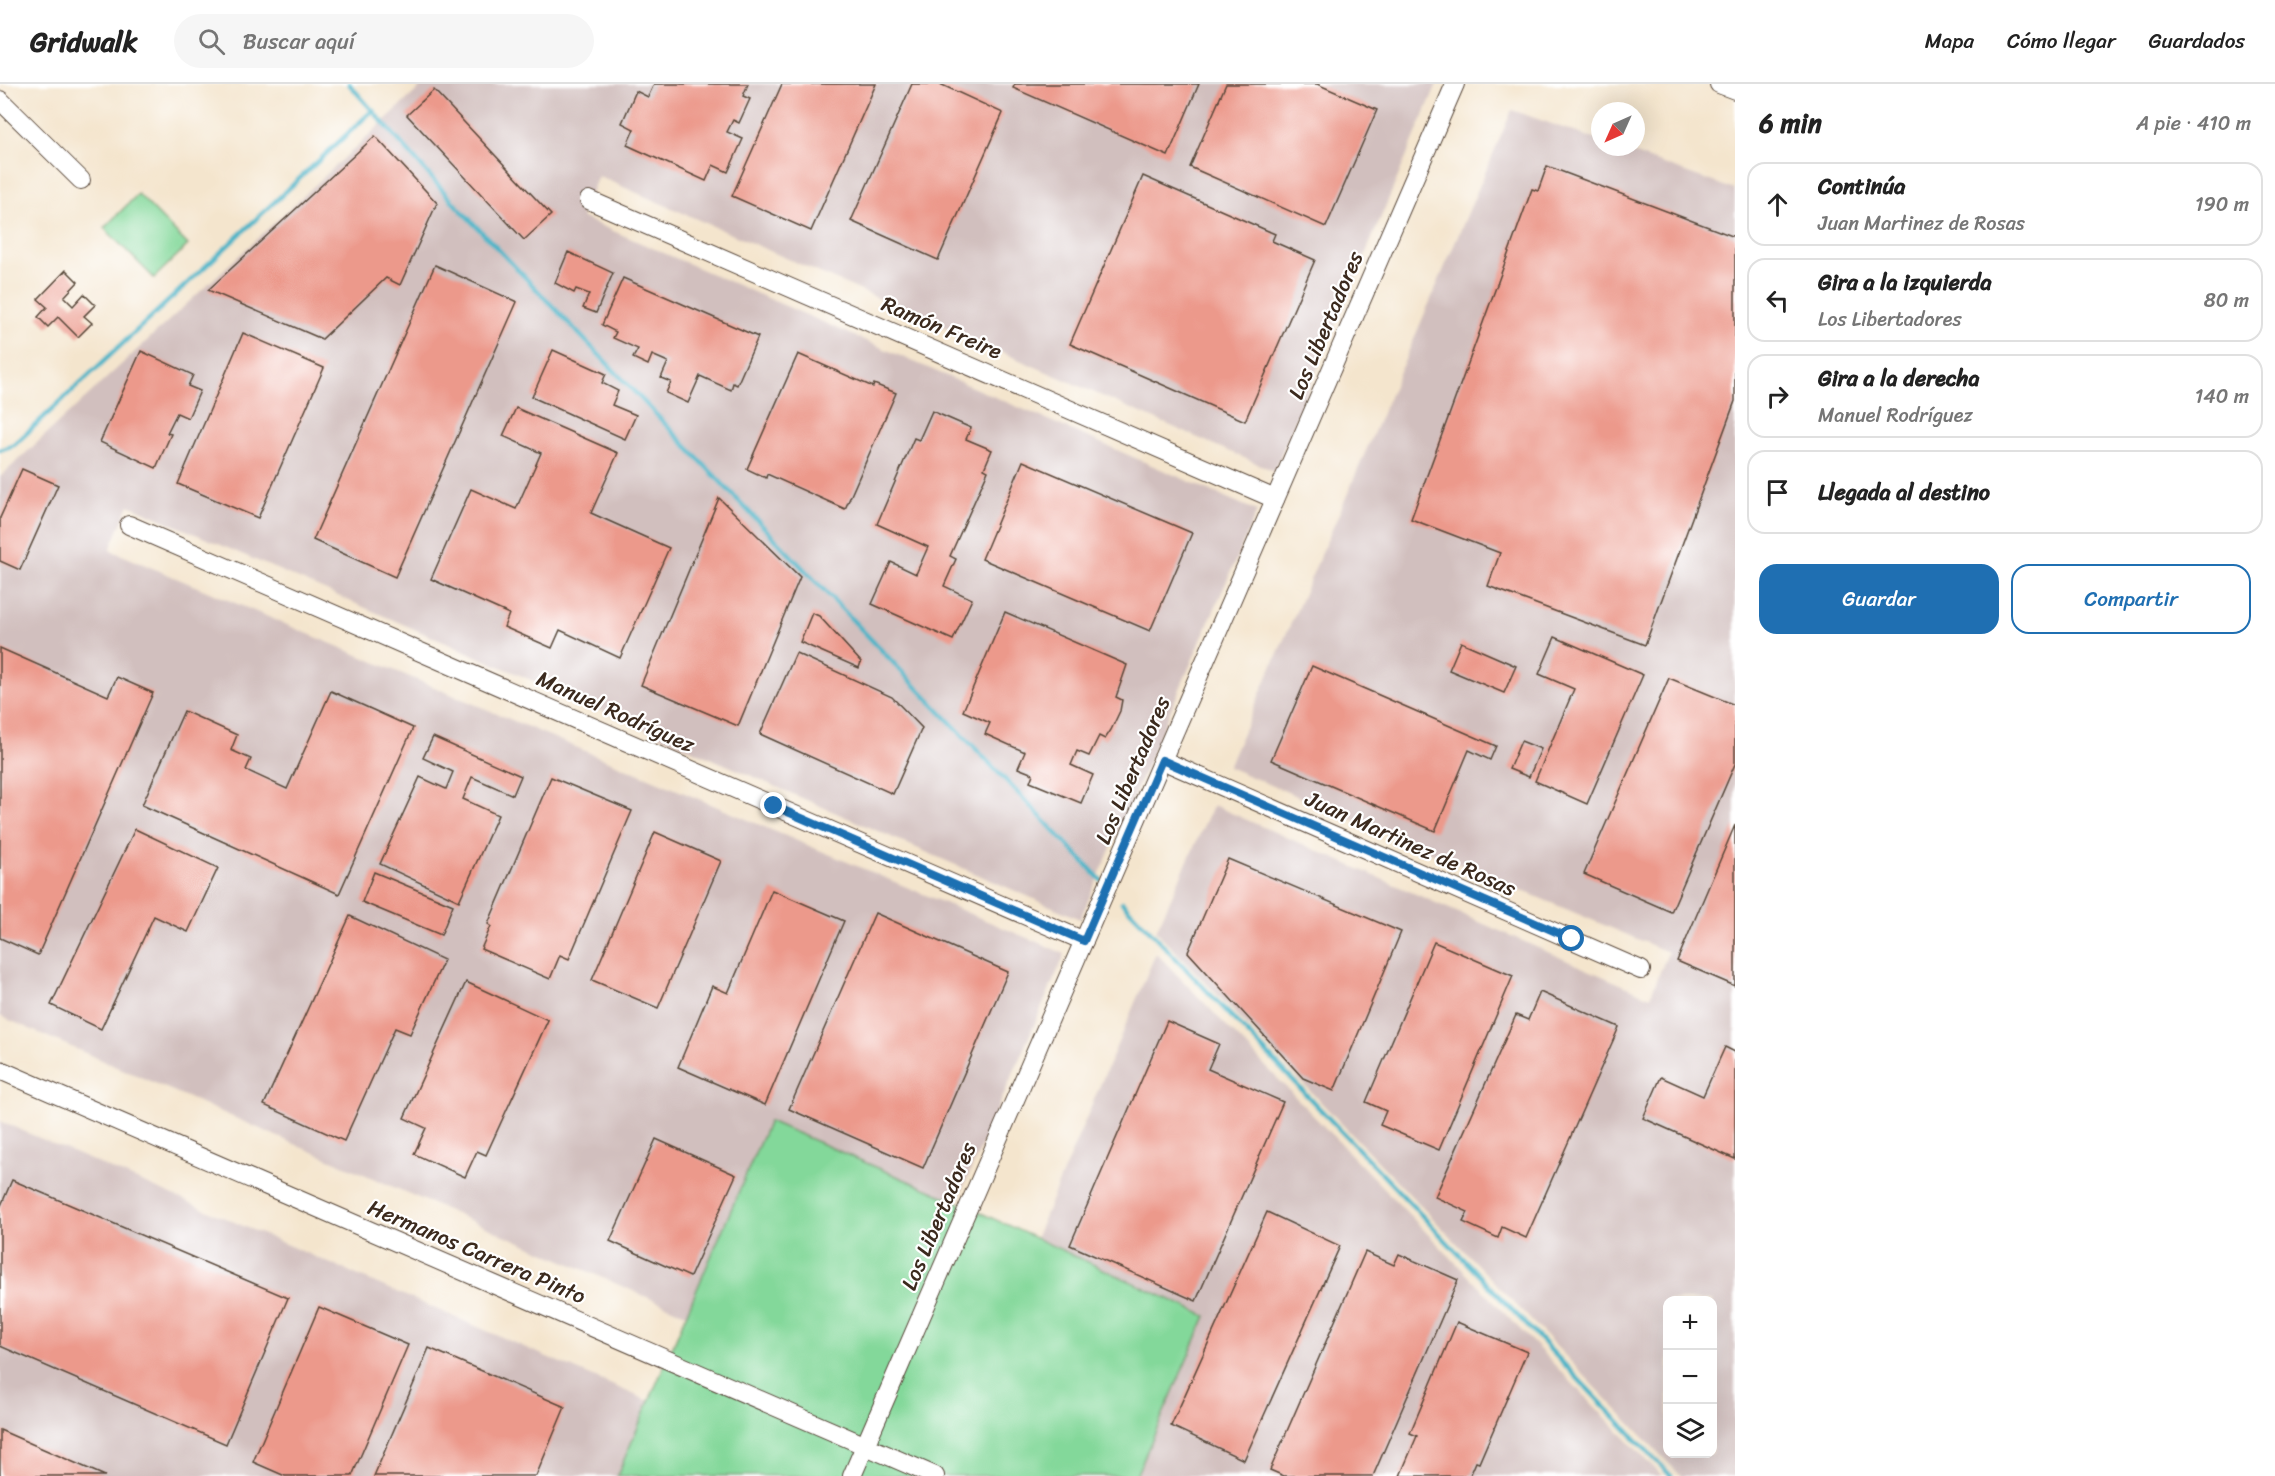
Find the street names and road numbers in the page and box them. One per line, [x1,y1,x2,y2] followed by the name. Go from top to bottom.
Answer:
[1277,244,1375,406] street label: Los Libertadores
[875,284,1009,371] street label: Ramón Freire
[530,659,702,764] street label: Manuel Rodríguez
[1084,689,1182,851] street label: Los Libertadores
[1298,779,1523,908] street label: Juan Martinez de Rosas
[890,1135,988,1297] street label: Los Libertadores
[362,1188,592,1315] street label: Hermanos Carrera Pinto

